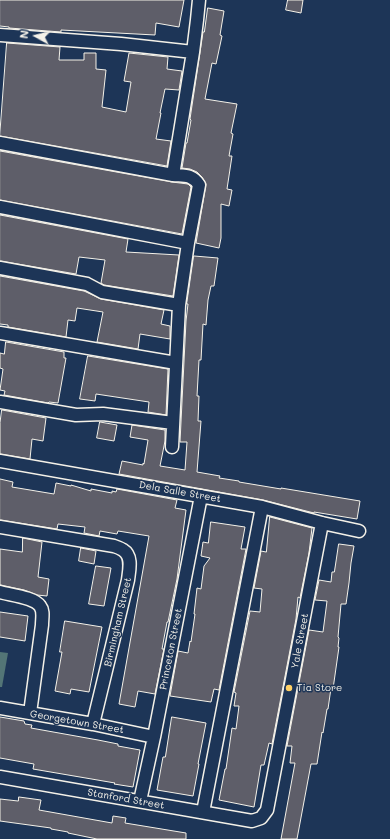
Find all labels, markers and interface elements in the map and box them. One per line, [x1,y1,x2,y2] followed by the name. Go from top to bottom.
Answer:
[16,16,56,56] north arrow
[16,29,32,39] text: N
[138,479,222,505] street label: Dela Salle Street
[102,576,134,668] street label: Birmingham Street
[157,607,185,691] street label: Princeton Street
[289,612,311,670] street label: Yale Street
[297,682,342,694] place label: Tia Store
[284,683,294,693] marker: Tia Store
[29,708,125,736] street label: Georgetown Street
[87,786,165,812] street label: Stanford Street

